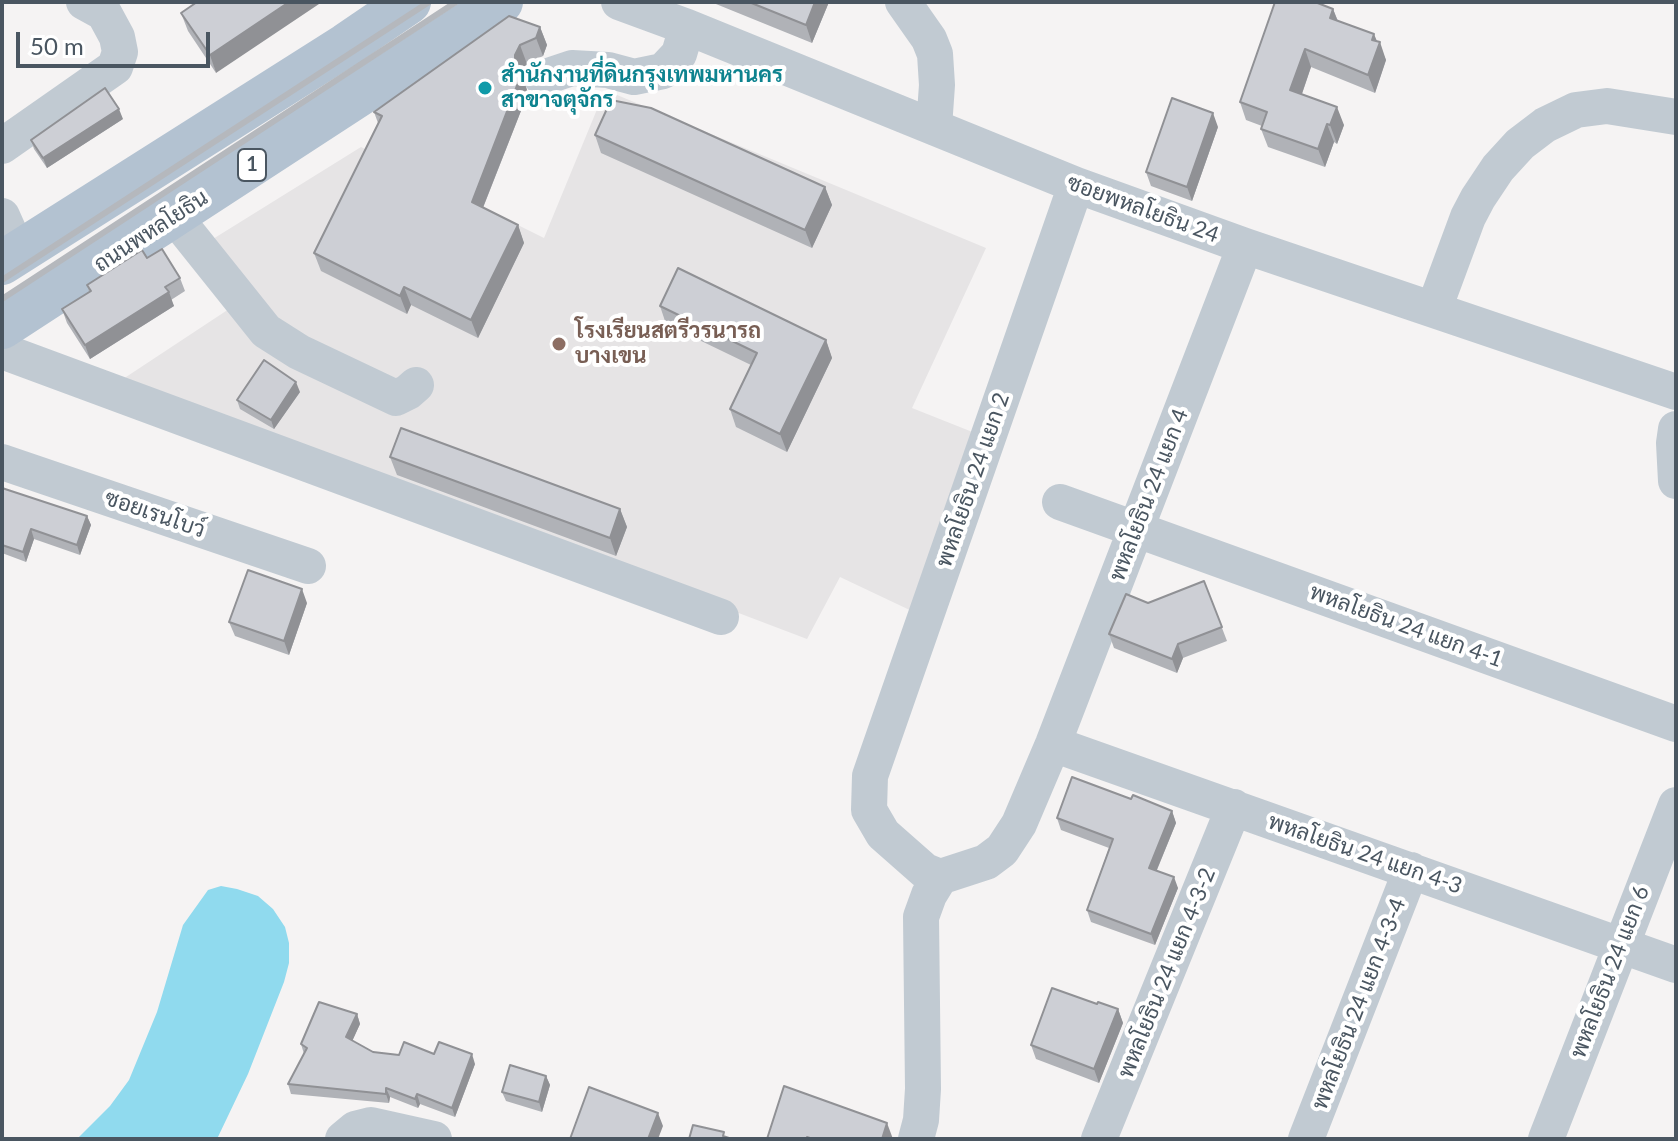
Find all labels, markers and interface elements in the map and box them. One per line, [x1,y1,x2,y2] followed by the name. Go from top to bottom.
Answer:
[20,16,214,66] scale bar
[30,31,84,60] text: 50 m
[501,62,783,114] place label: สำนักงานที่ดินกรุงเทพมหานคร สาขาจตุจักร
[476,79,494,97] marker: สำนักงานที่ดินกรุงเทพมหานคร สาขาจตุจักร
[238,149,266,181] road number: 1
[1063,169,1223,249] street label: ซอยพหลโยธิน 24
[89,184,213,278] street label: ถนนพหลโยธิน
[575,318,761,370] place label: โรงเรียนสตรีวรนารถ บางเขน
[550,335,568,353] marker: โรงเรียนสตรีวรนารถ บางเขน
[931,389,1015,571] street label: พหลโยธิน 24 แยก 2
[1104,405,1194,585] street label: พหลโยธิน 24 แยก 4
[101,485,209,543] street label: ซอยเรนโบว์
[1306,579,1506,673] street label: พหลโยธิน 24 แยก 4-1
[1264,808,1466,900] street label: พหลโยธิน 24 แยก 4-3
[1113,864,1221,1082] street label: พหลโยธิน 24 แยก 4-3-2
[1565,882,1655,1062] street label: พหลโยธิน 24 แยก 6
[1306,894,1412,1114] street label: พหลโยธิน 24 แยก 4-3-4

